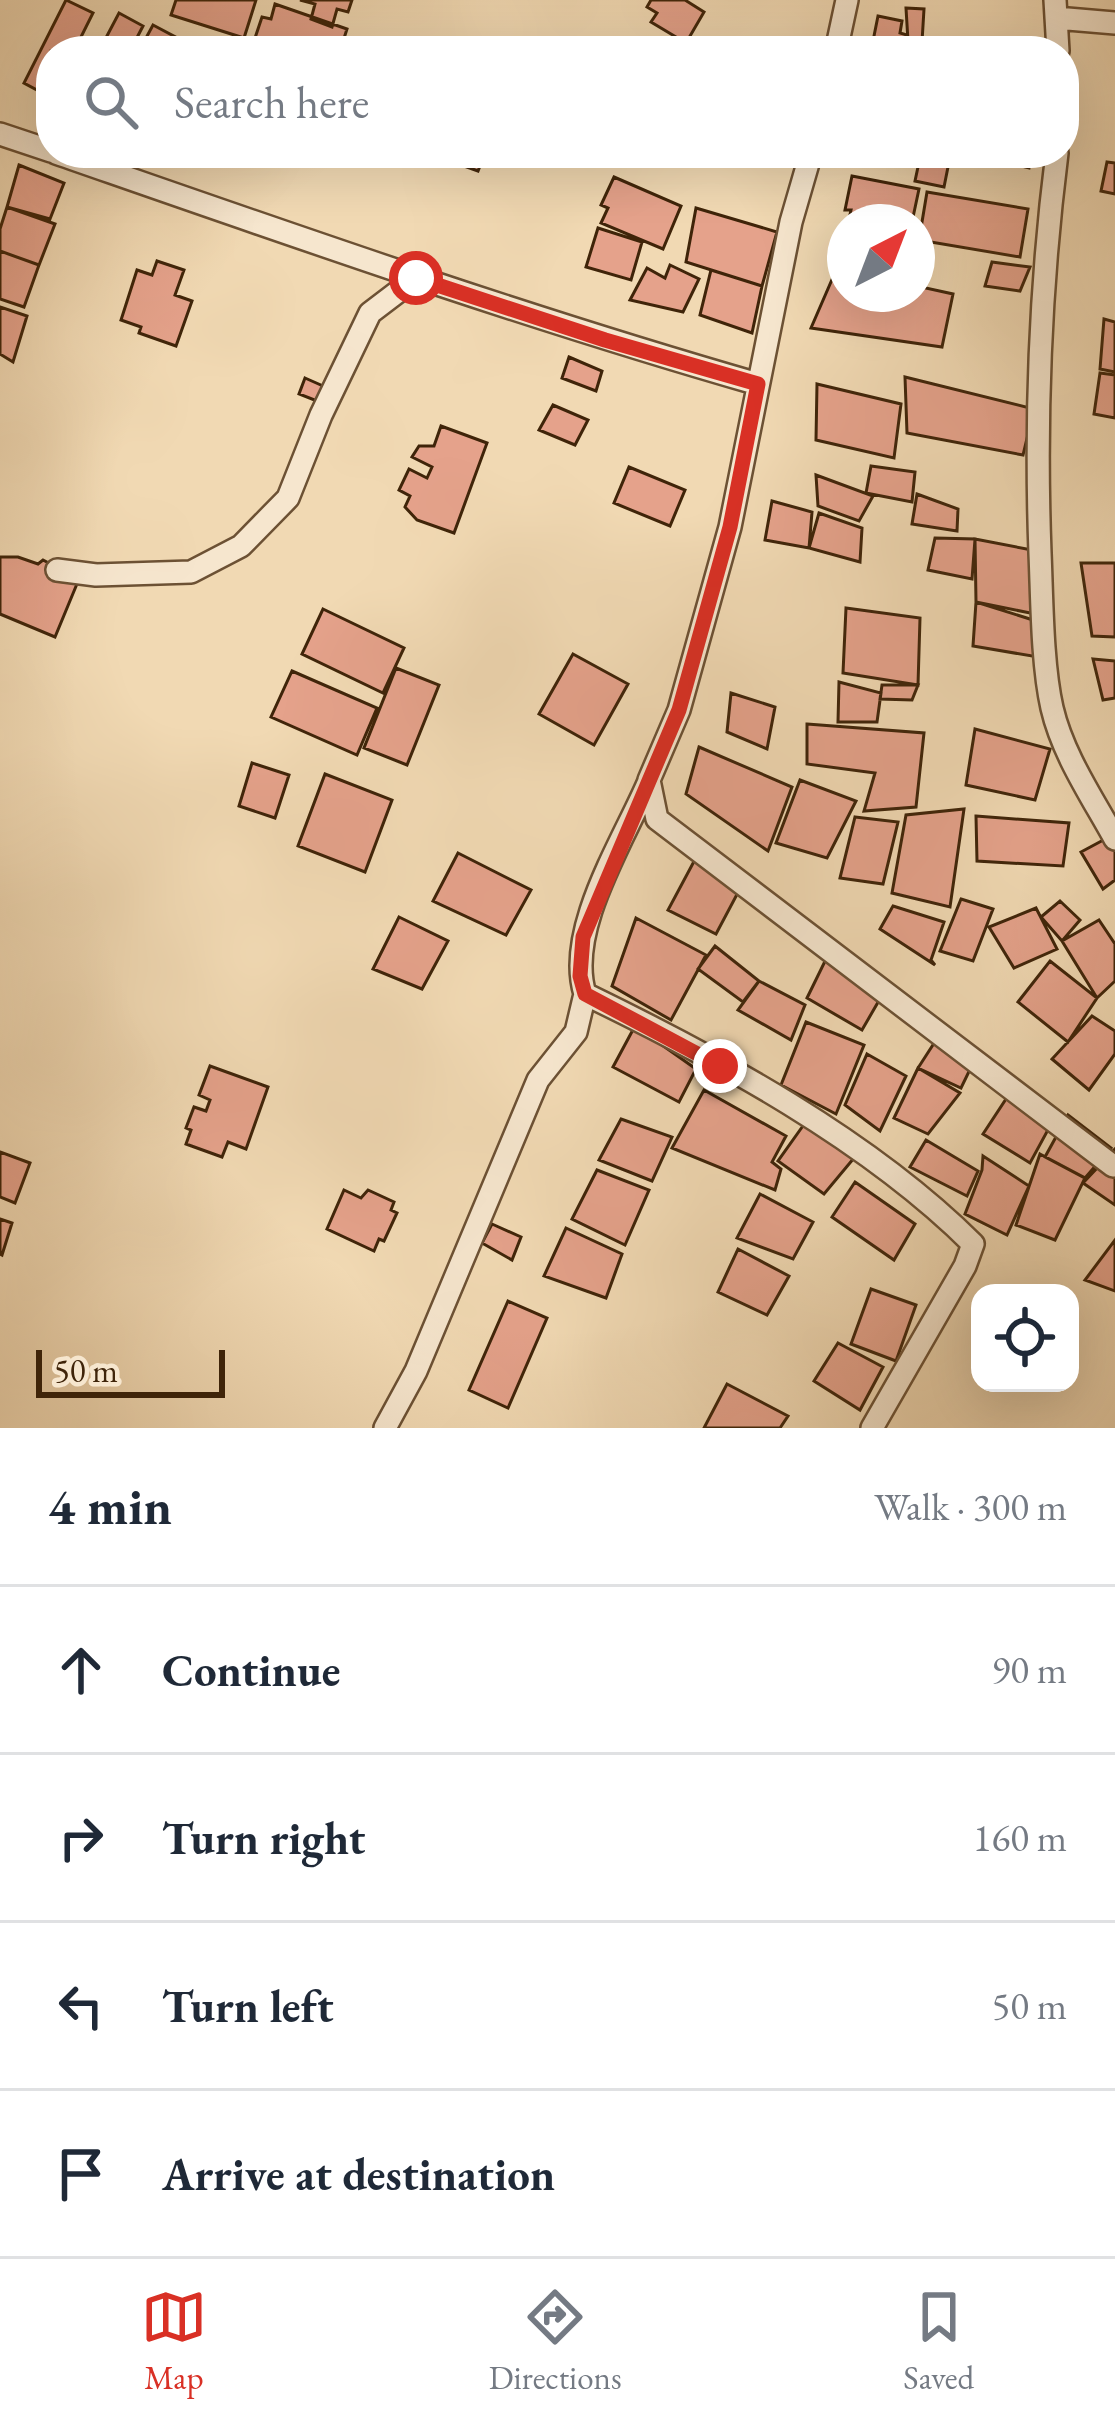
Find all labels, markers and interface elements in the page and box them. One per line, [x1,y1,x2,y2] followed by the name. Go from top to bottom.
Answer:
[36,36,1079,168] search box
[78,69,144,135] icon: search
[174,73,369,131] text: Search here
[827,204,935,312] north arrow
[389,251,443,305] route start
[693,1039,747,1093] route end
[971,1284,1079,1392] map controls
[971,1284,1079,1392] button: locate
[36,1344,225,1397] scale bar
[54,1349,118,1392] text: 50 m
[48,1473,172,1539] text: 4 min
[874,1481,1067,1532] text: Walk · 300 m
[48,1637,114,1703] icon: ahead
[162,1641,340,1699] text: Continue
[991,1644,1067,1695] text: 90 m
[48,1805,114,1871] icon: right
[162,1809,365,1867] text: Turn right
[973,1812,1067,1863] text: 160 m
[48,1973,114,2039] icon: left
[162,1977,334,2035] text: Turn left
[991,1980,1067,2031] text: 50 m
[48,2141,114,2207] icon: arrive
[162,2145,555,2203] text: Arrive at destination
[141,2284,207,2399] tab: Map
[489,2284,622,2399] tab: Directions
[903,2284,974,2399] tab: Saved

